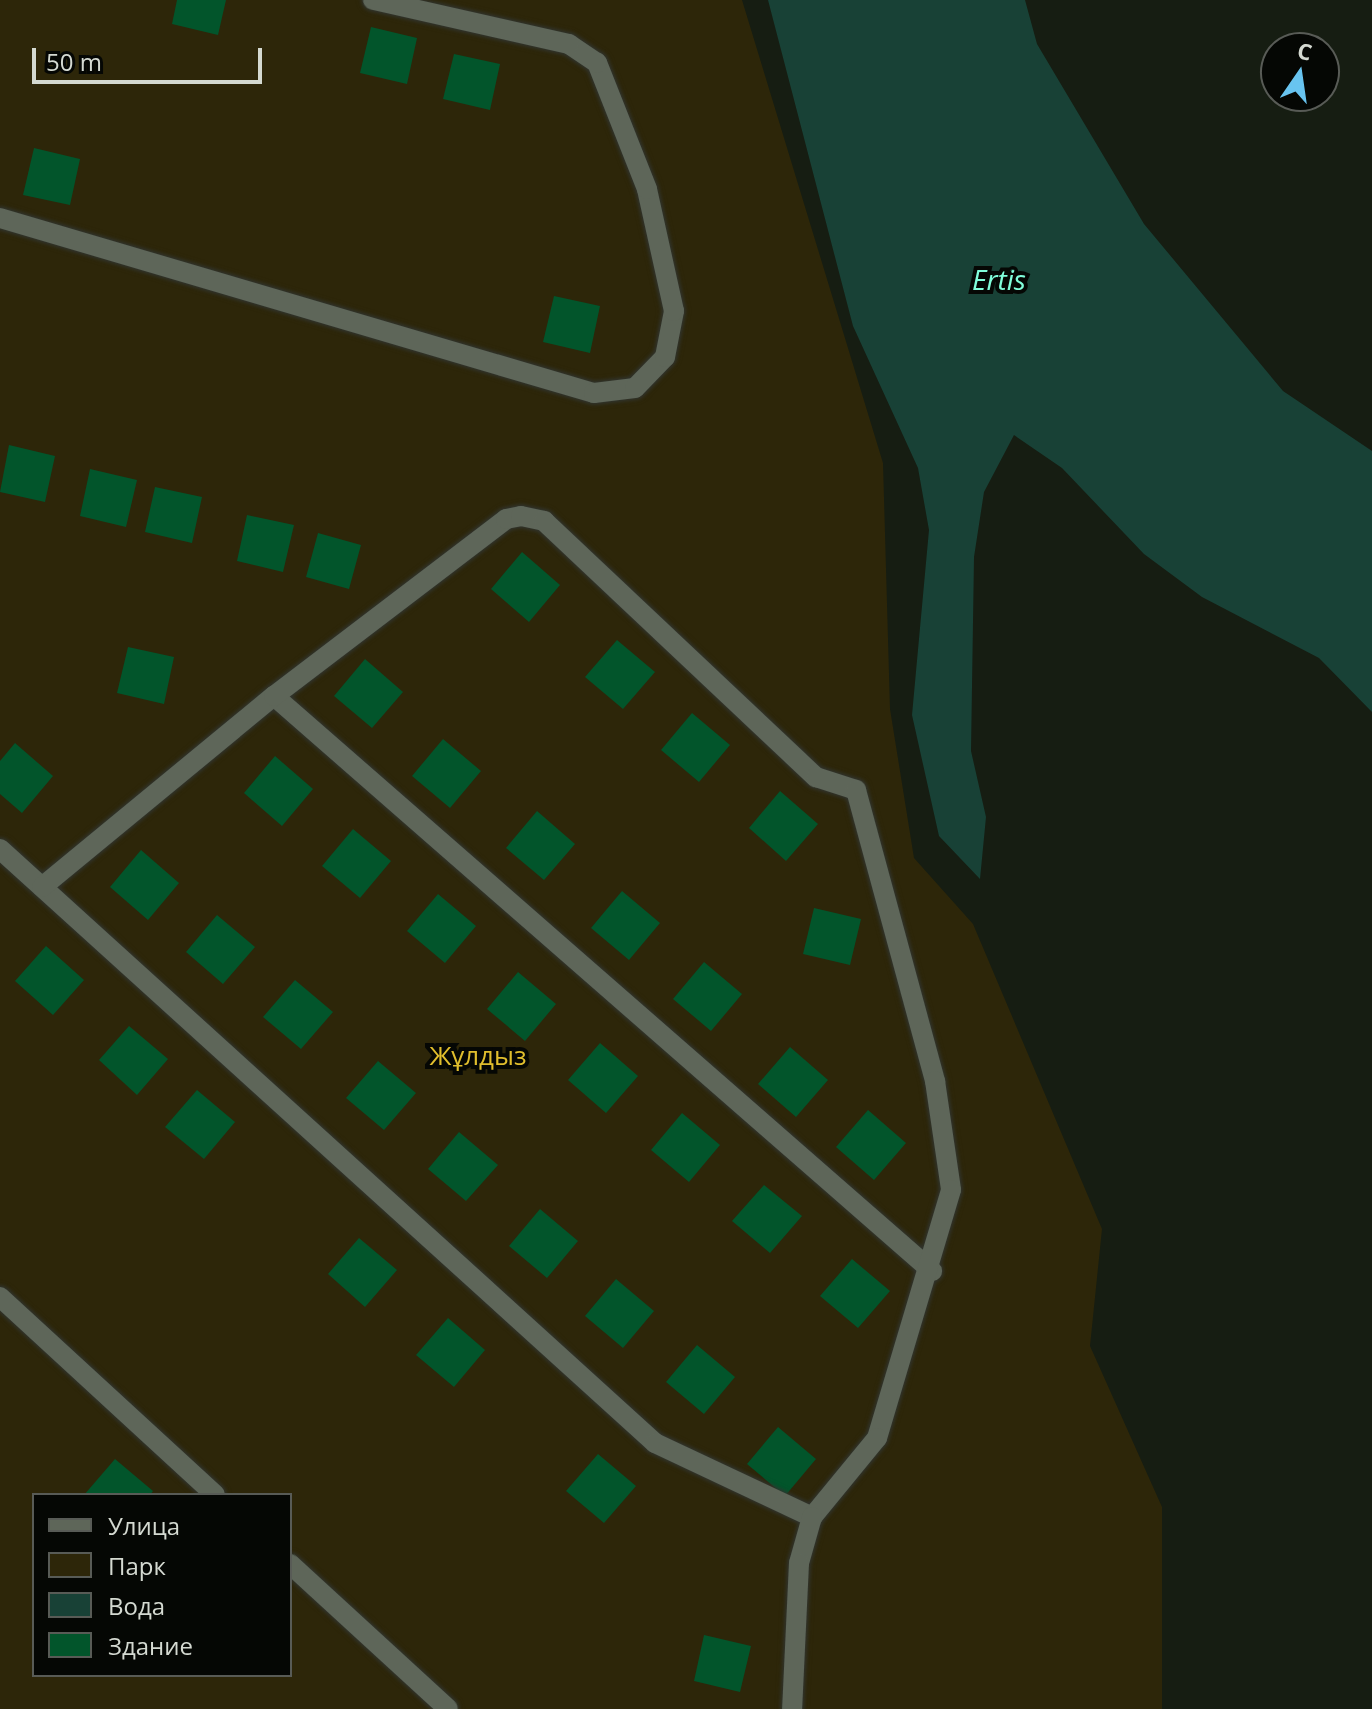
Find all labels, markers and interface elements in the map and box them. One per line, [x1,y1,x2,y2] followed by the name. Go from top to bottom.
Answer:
[36,32,266,82] scale bar
[1260,32,1340,112] north arrow
[1295,34,1315,67] text: С
[46,45,102,78] text: 50 m
[972,262,1026,296] water label: Ertis
[429,1040,527,1072] park label: Жұлдыз
[32,1493,292,1677] legend
[108,1509,180,1542] text: Улица
[108,1549,166,1582] text: Парк
[108,1589,165,1622] text: Вода
[108,1629,193,1662] text: Здание

